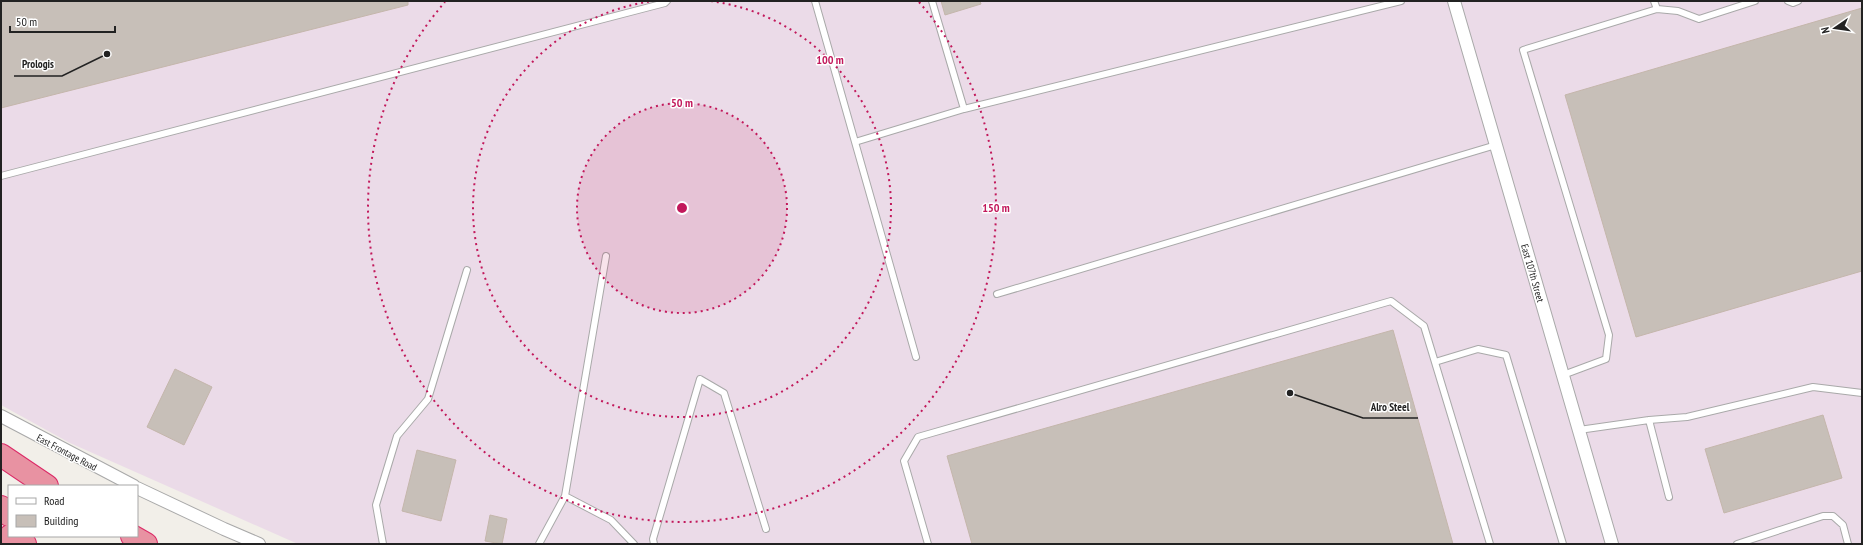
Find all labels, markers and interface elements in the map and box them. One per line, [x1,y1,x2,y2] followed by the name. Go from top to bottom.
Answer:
[10,8,115,34] scale bar
[1815,8,1855,48] north arrow
[16,14,37,29] text: 50 m
[1818,26,1833,35] text: N
[816,52,844,67] text: 100 m
[14,53,62,76] callout: Prologis
[22,57,54,71] text: Prologis
[671,95,693,110] text: 50 m
[982,200,1010,215] text: 150 m
[675,201,689,215] centre of rings
[1518,243,1547,304] street label: East 107th Street
[1363,395,1418,418] callout: Alro Steel
[1370,400,1410,414] text: Alro Steel
[34,431,99,474] street label: East Frontage Road
[8,485,138,537] legend
[44,493,64,508] text: Road
[44,513,79,528] text: Building

